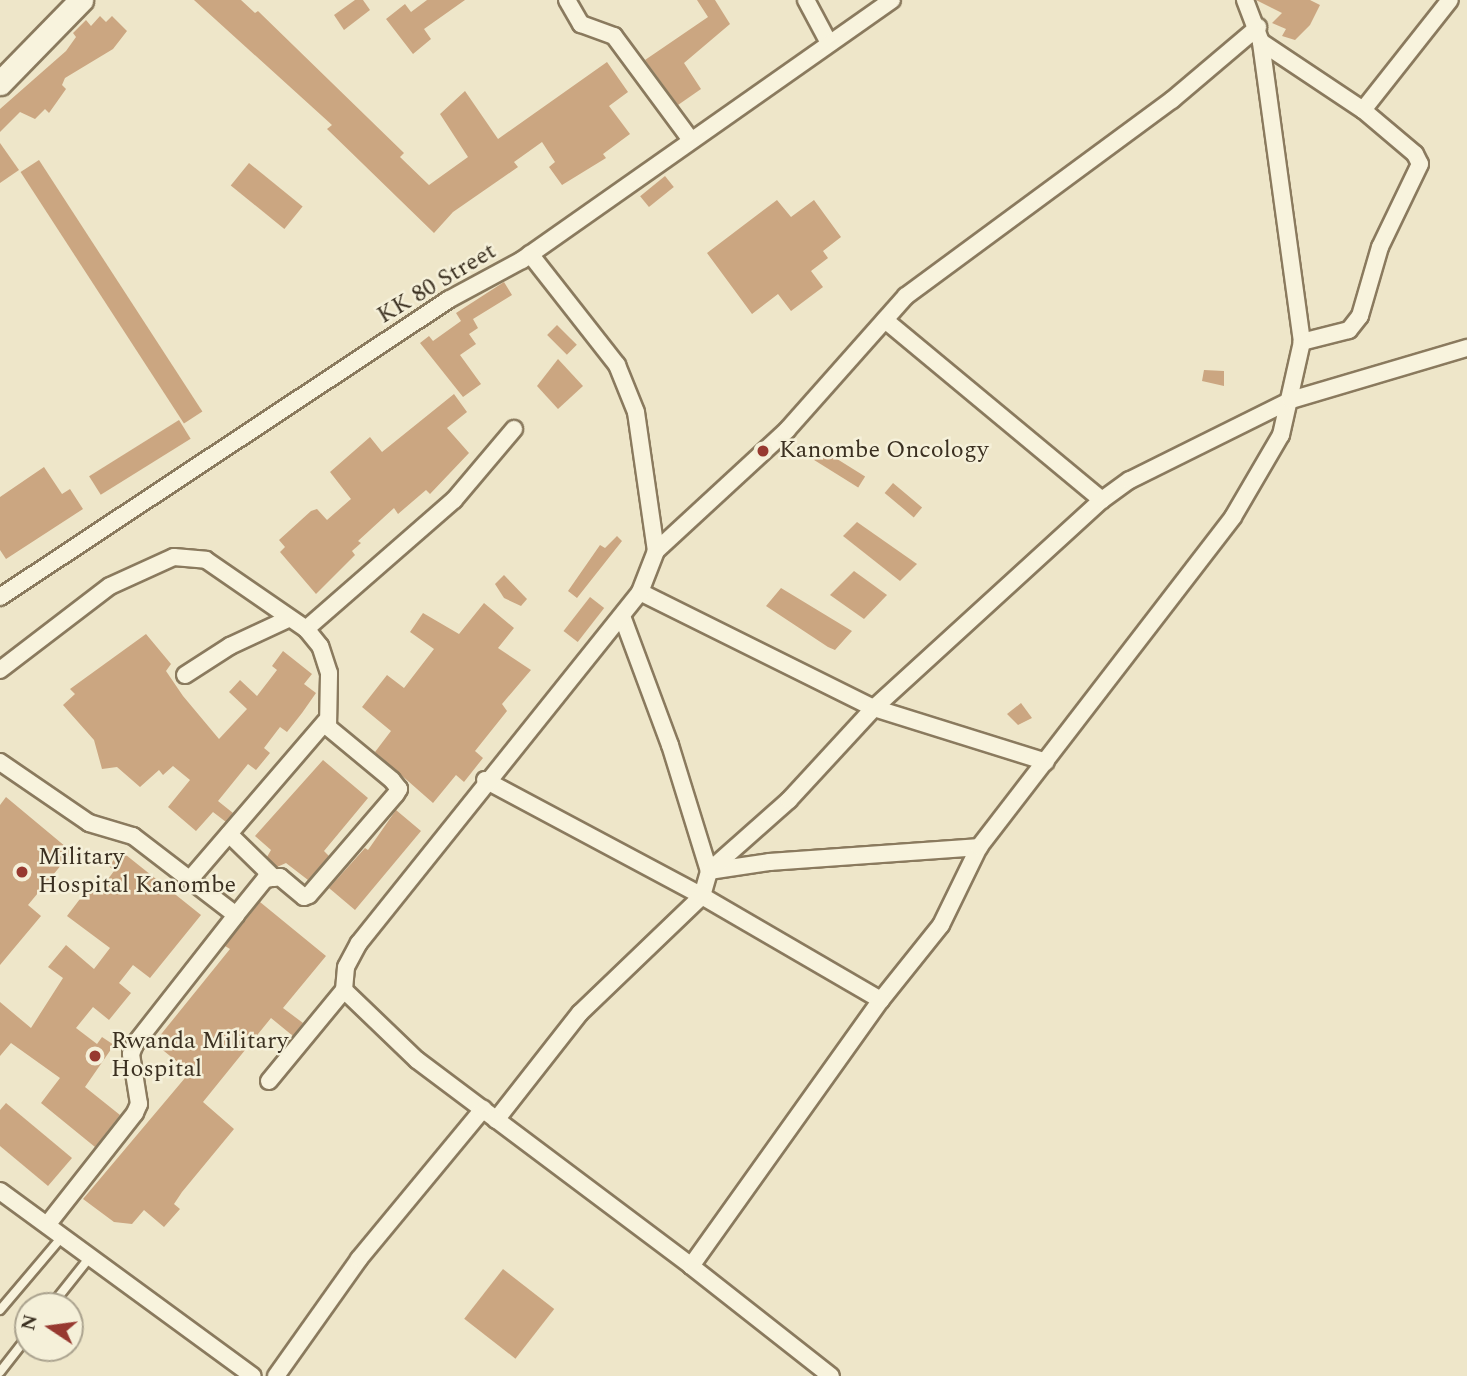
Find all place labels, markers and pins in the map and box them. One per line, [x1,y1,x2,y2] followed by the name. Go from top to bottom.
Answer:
[779,437,988,465] place label: Kanombe Oncology
[753,441,773,461] marker: Kanombe Oncology
[38,844,236,900] place label: Military Hospital Kanombe
[12,862,32,882] marker: Military Hospital Kanombe
[111,1028,288,1084] place label: Rwanda Military Hospital
[85,1046,105,1066] marker: Rwanda Military Hospital

